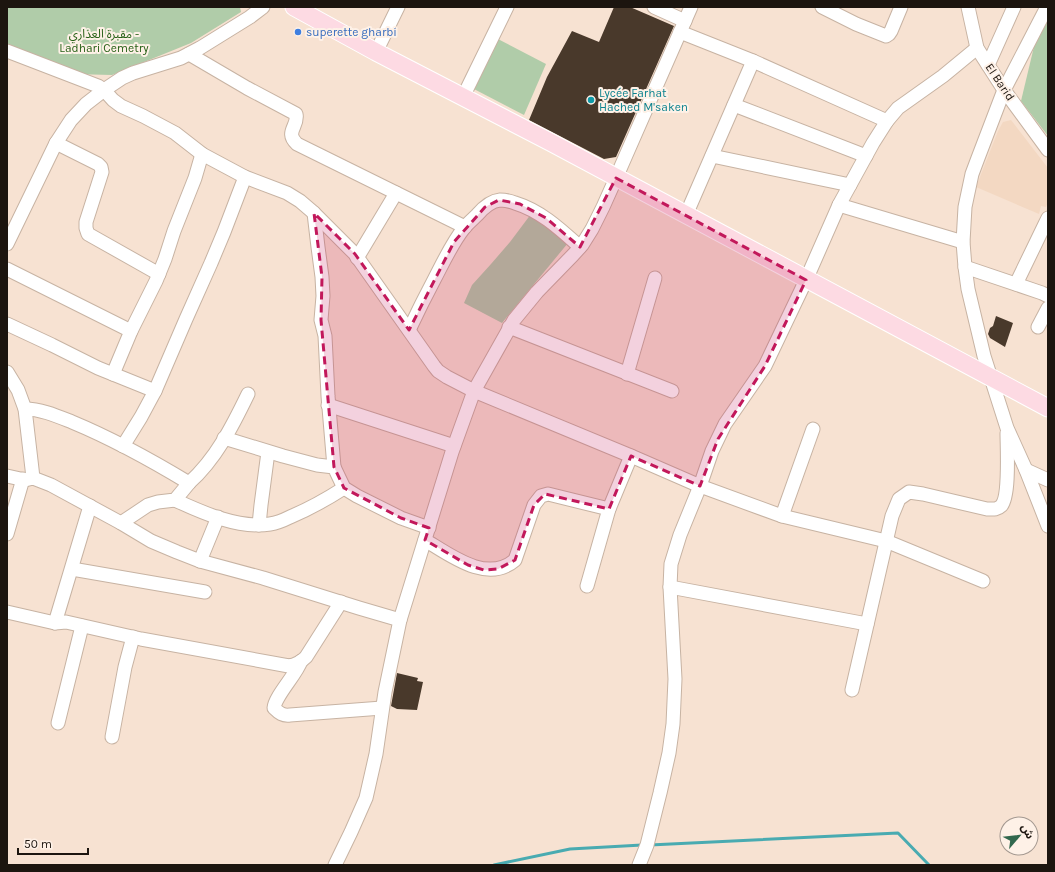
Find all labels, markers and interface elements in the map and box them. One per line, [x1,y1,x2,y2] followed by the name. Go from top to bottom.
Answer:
[306,25,397,39] place label: superette gharbi
[59,27,149,55] park label: مقبرة العذاري - Ladhari Cemetry
[293,27,303,37] marker: superette gharbi
[982,61,1018,103] street label: El Barid
[599,86,688,114] place label: Lycée Farhat Hached M'saken
[586,95,596,105] marker: Lycée Farhat Hached M'saken
[999,816,1039,856] north arrow
[1018,822,1037,841] text: ش
[18,830,88,856] scale bar
[24,837,52,851] text: 50 m

